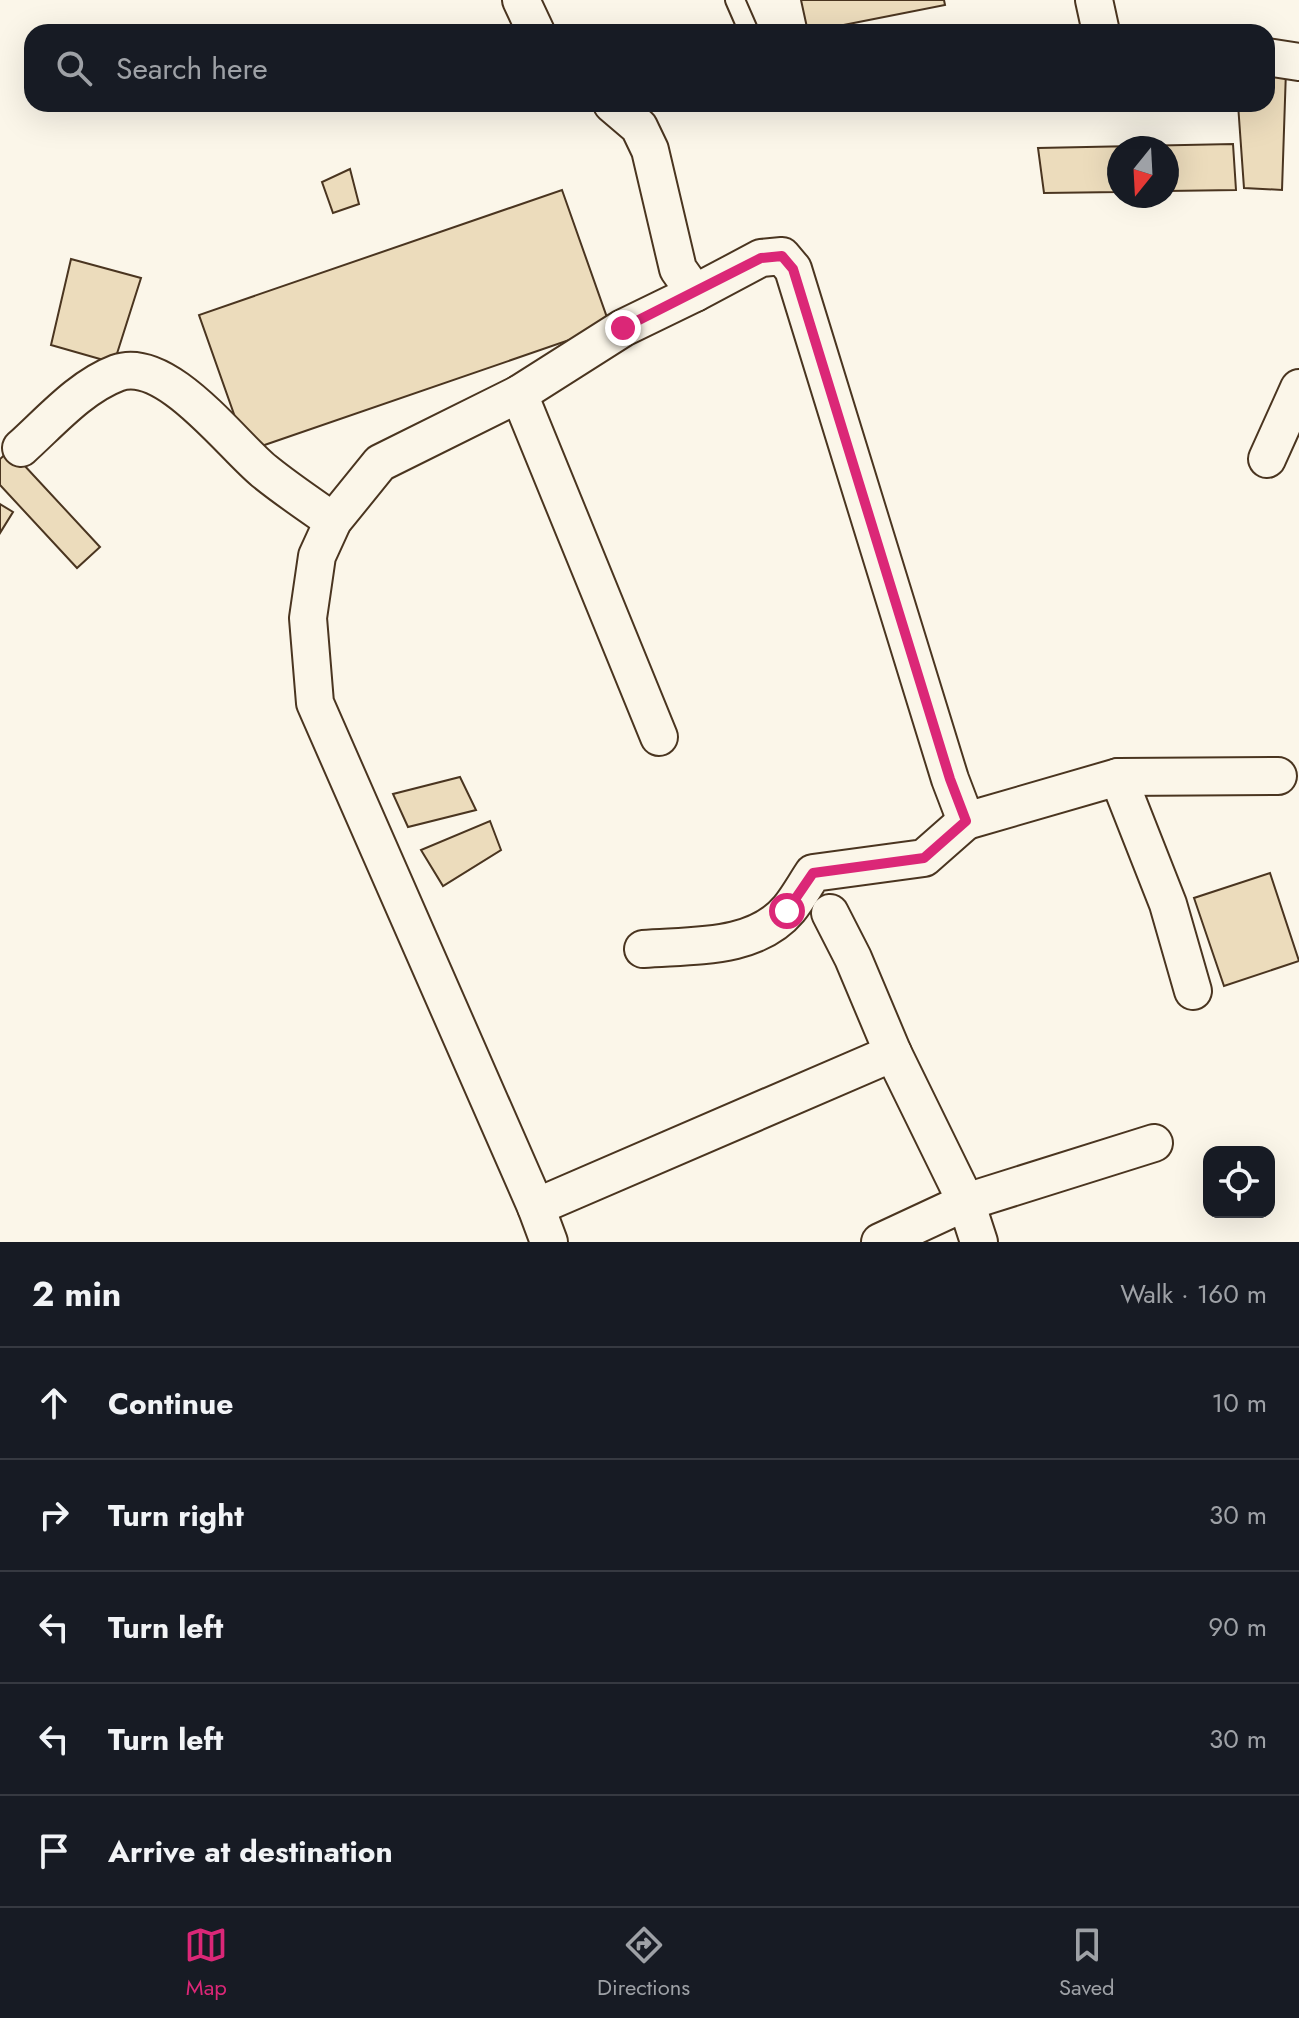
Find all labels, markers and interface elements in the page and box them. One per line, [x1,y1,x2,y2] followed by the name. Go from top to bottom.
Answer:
[24,24,1275,112] search box
[52,46,96,90] icon: search
[116,47,268,90] text: Search here
[1107,136,1179,208] north arrow
[605,310,641,346] route end
[769,893,805,929] route start
[1203,1146,1275,1218] map controls
[1203,1146,1275,1218] button: locate
[32,1270,121,1319] text: 2 min
[1120,1275,1267,1313] text: Walk · 160 m
[32,1381,76,1425] icon: ahead
[108,1382,234,1425] text: Continue
[1212,1384,1267,1422] text: 10 m
[32,1493,76,1537] icon: right
[108,1494,244,1537] text: Turn right
[1209,1496,1267,1534] text: 30 m
[32,1605,76,1649] icon: left
[108,1606,223,1649] text: Turn left
[1208,1608,1267,1646] text: 90 m
[32,1717,76,1761] icon: left
[108,1718,223,1761] text: Turn left
[1209,1720,1267,1758] text: 30 m
[32,1829,76,1873] icon: arrive
[108,1830,393,1873] text: Arrive at destination
[184,1923,228,2003] tab: Map
[597,1923,690,2003] tab: Directions
[1059,1923,1115,2003] tab: Saved

